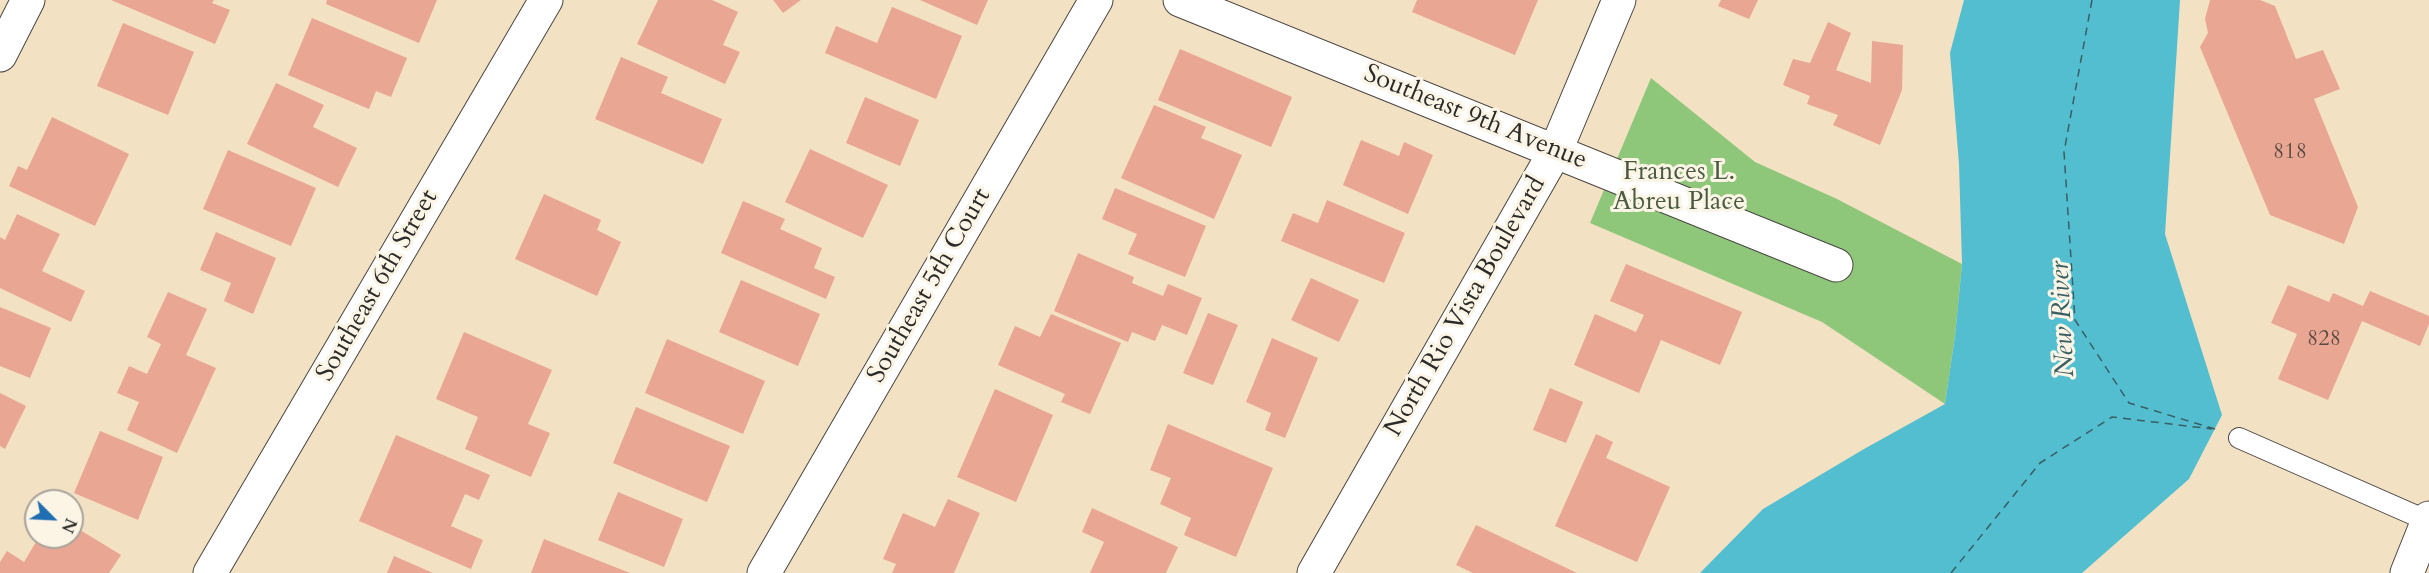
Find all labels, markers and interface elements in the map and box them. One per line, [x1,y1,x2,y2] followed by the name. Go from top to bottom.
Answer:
[1359,59,1591,177] street label: Southeast 9th Avenue
[2273,140,2307,166] house number: 818
[1613,157,1745,218] park label: Frances L. Abreu Place
[1379,171,1553,443] street label: North Rio Vista Boulevard
[862,183,998,389] street label: Southeast 5th Court
[310,185,446,387] street label: Southeast 6th Street
[2045,260,2083,378] water label: New River
[2307,327,2341,353] house number: 828
[24,489,84,549] north arrow
[56,515,81,536] text: N

